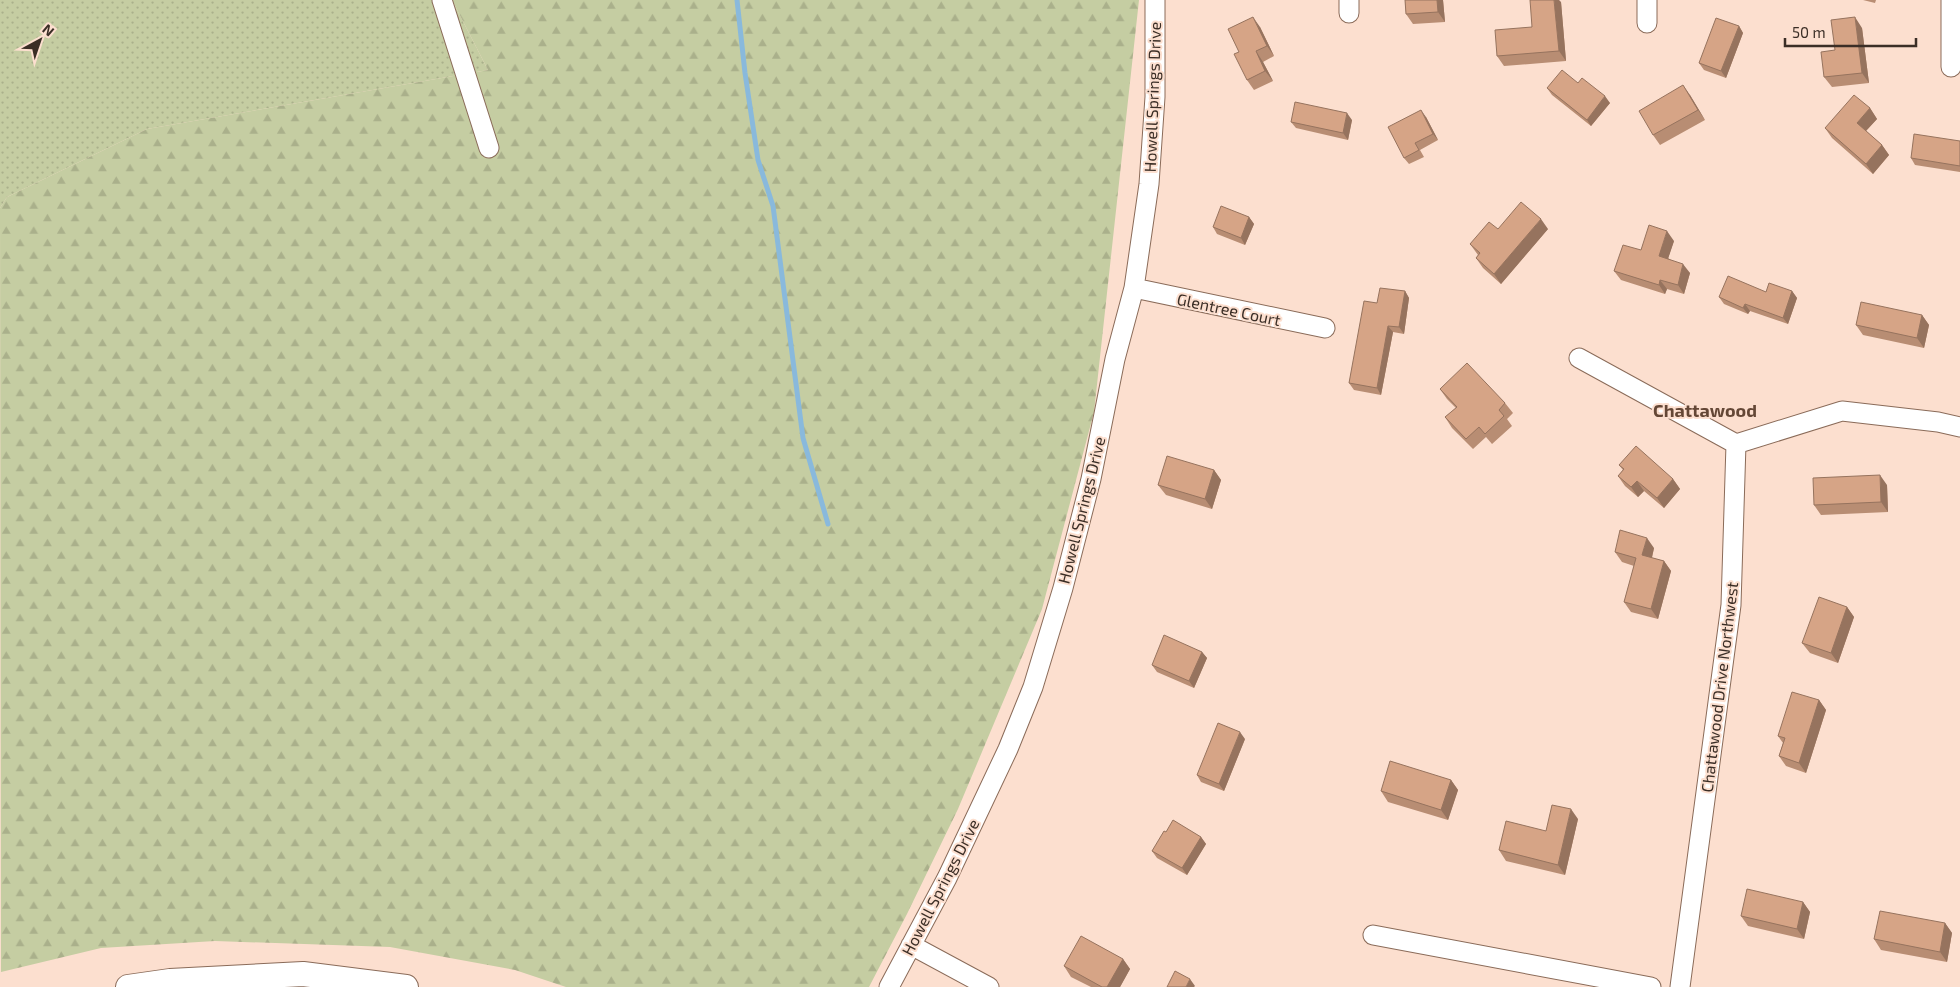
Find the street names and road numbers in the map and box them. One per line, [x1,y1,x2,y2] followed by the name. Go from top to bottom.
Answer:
[1140,21,1164,173] street label: Howell Springs Drive
[1175,289,1283,329] street label: Glentree Court
[1054,435,1108,585] street label: Howell Springs Drive
[1697,581,1741,793] street label: Chattawood Drive Northwest
[897,816,983,958] street label: Howell Springs Drive

